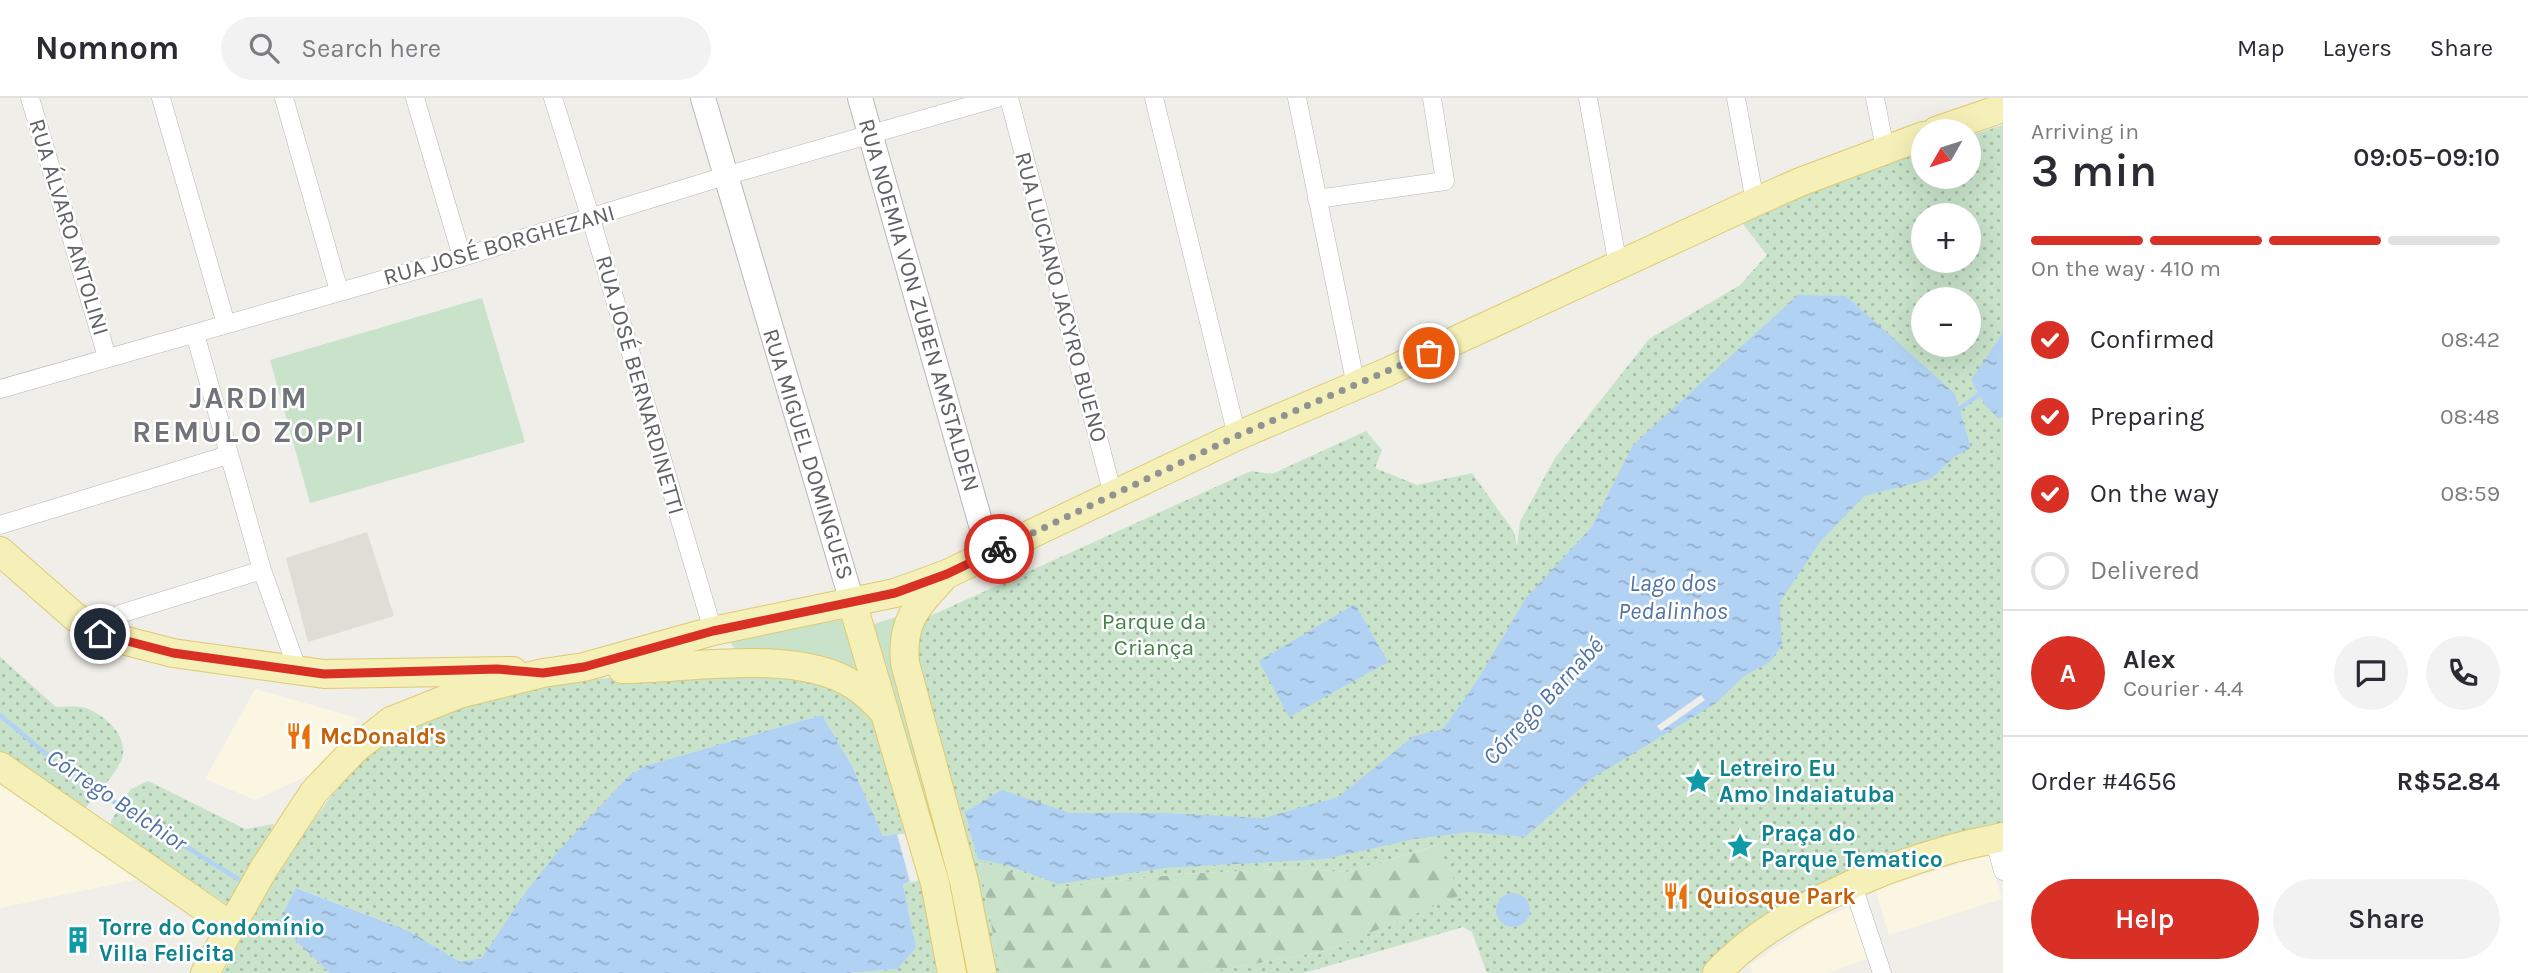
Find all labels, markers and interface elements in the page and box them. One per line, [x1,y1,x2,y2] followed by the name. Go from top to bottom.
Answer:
[221,17,711,80] search box
[35,29,179,67] text: Nomnom
[245,29,283,67] icon: search
[301,33,441,64] text: Search here
[2237,34,2285,62] text: Map
[2323,34,2392,62] text: Layers
[2430,34,2493,62] text: Share
[23,115,115,339] street label: RUA ÁLVARO ANTOLINI
[853,115,985,495] street label: RUA NOEMIA VON ZUBEN AMSTALDEN
[2031,118,2139,145] text: Arriving in
[1911,119,1981,189] north arrow
[1911,119,1981,357] map controls
[2353,142,2500,173] text: 09:05–09:10
[2031,144,2157,198] text: 3 min
[1009,149,1113,445] street label: RUA LUCIANO JACYRO BUENO
[380,199,618,291] street label: RUA JOSÉ BORGHEZANI
[1911,203,1981,273] button: +
[590,252,690,518] street label: RUA JOSÉ BERNARDINETTI
[2031,255,2221,282] text: On the way · 410 m
[1911,287,1981,357] button: −
[2031,321,2069,359] icon: check
[1399,323,1459,383] pin
[2090,324,2215,355] text: Confirmed
[757,325,859,583] street label: RUA MIGUEL DOMINGUES
[2441,326,2500,353] text: 08:42
[1410,334,1448,372] icon: bag
[132,380,366,450] district label: JARDIM REMULO ZOPPI
[2031,398,2069,436] icon: check
[2090,401,2204,432] text: Preparing
[2440,403,2500,430] text: 08:48
[2031,475,2069,513] icon: check
[2090,478,2219,509] text: On the way
[2441,480,2500,507] text: 08:59
[964,514,1034,584] courier
[980,530,1018,568] icon: bike
[2090,555,2200,586] text: Delivered
[1618,569,1728,625] water label: Lago dos Pedalinhos
[70,604,130,664] pin
[1102,608,1206,661] park label: Parque da Criança
[81,615,119,653] icon: home
[1477,631,1609,771] water label: Córrego Barnabé
[2334,636,2408,710] button: chat
[2426,636,2500,710] button: phone
[2123,644,2175,675] text: Alex
[2060,658,2076,689] text: A
[2123,675,2244,702] text: Courier · 4.4
[284,721,314,751] restaurant icon: McDonald's
[320,723,446,750] place label: McDonald's
[42,743,193,858] water label: Córrego Belchior
[1719,755,1895,808] place label: Letreiro Eu Amo Indaiatuba
[1683,766,1713,796] place icon: Letreiro Eu Amo Indaiatuba
[2031,766,2177,797] text: Order #4656
[2397,766,2500,797] text: R$52.84
[1761,820,1943,873] place label: Praça do Parque Tematico
[1725,831,1755,861] place icon: Praça do Parque Tematico
[2031,879,2259,959] button: Help
[2273,879,2500,959] button: Share
[1661,881,1691,911] restaurant icon: Quiosque Park
[1697,883,1856,910] place label: Quiosque Park
[99,914,325,967] place label: Torre do Condomínio Villa Felicita
[63,925,93,955] building icon: Torre do Condomínio Villa Felicita

